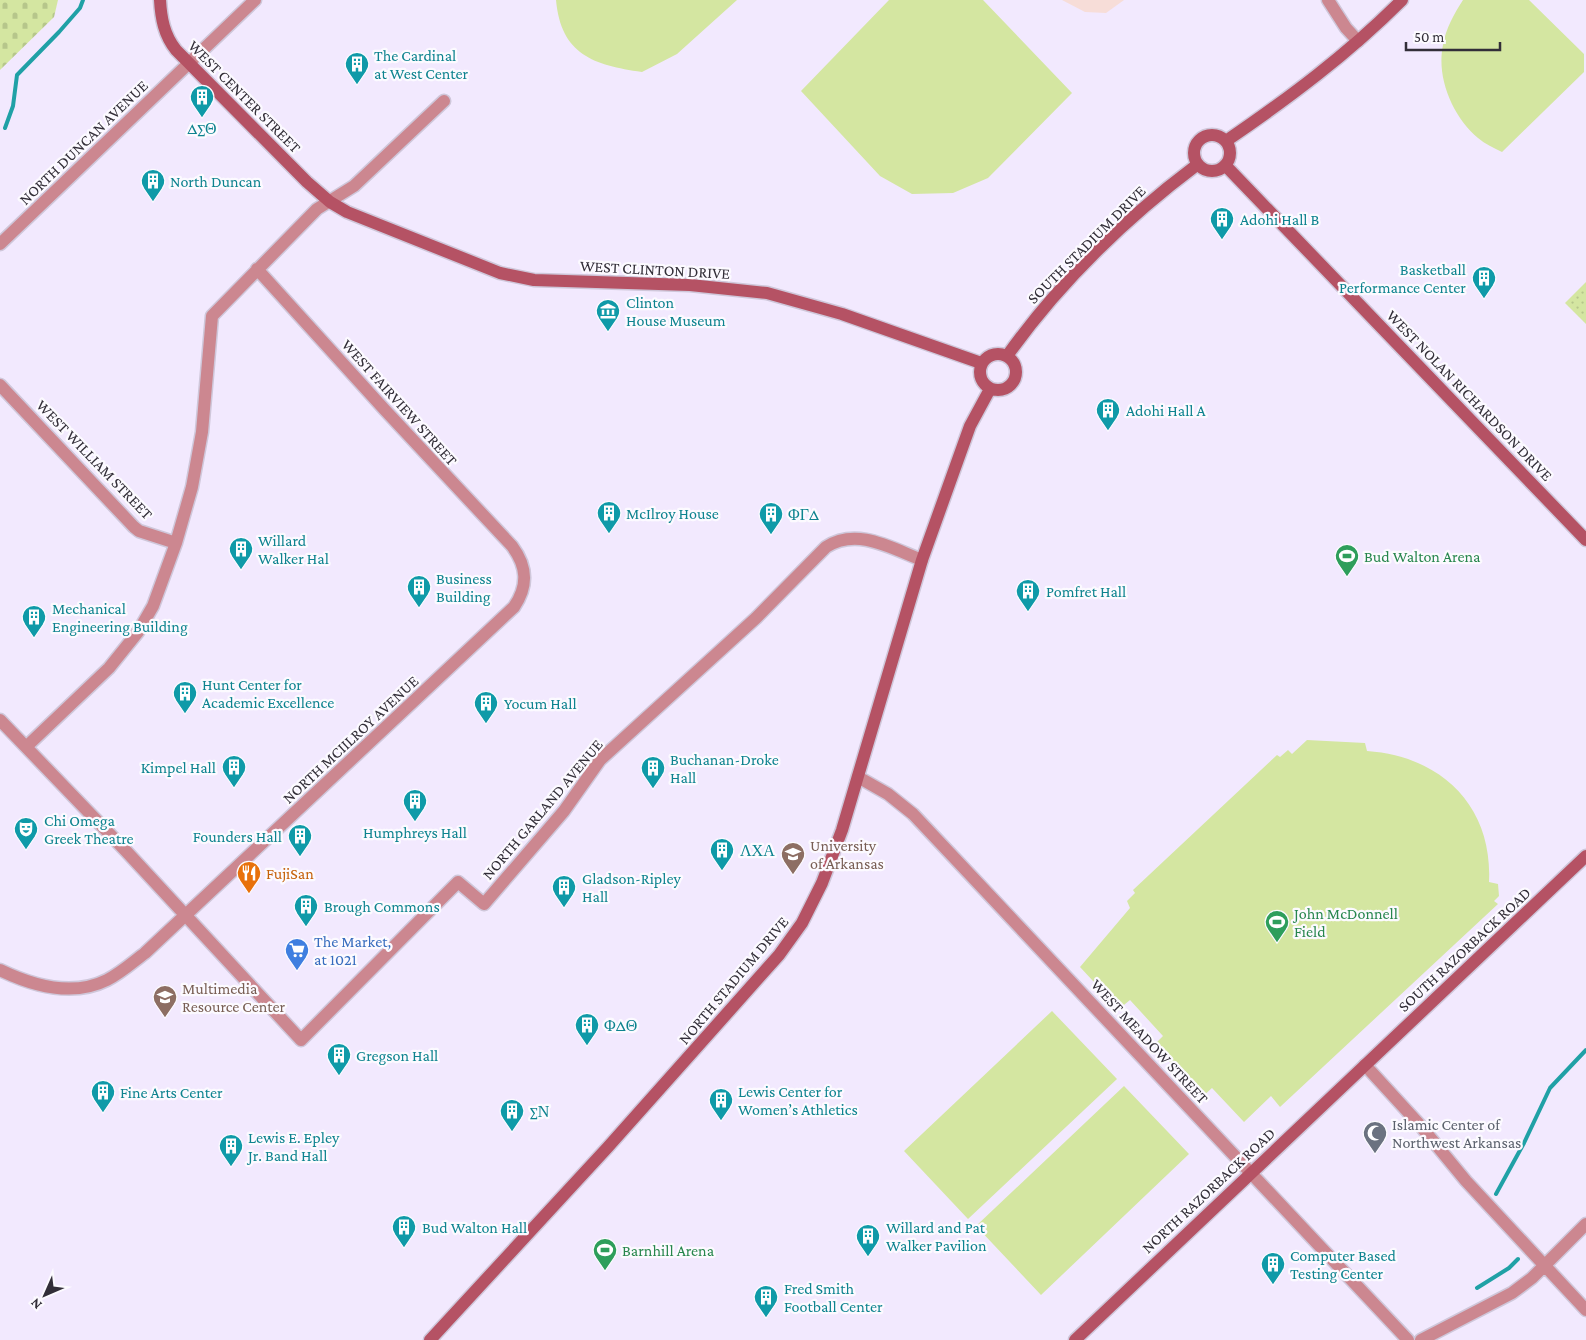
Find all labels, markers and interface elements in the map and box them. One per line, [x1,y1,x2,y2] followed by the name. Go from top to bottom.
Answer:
[1406,20,1500,52] scale bar
[1414,29,1444,45] text: 50 m
[185,37,304,156] street label: WEST CENTER STREET
[374,47,469,82] place label: The Cardinal at West Center
[344,51,370,85] building icon: The Cardinal at West Center
[16,76,151,208] street label: NORTH DUNCAN AVENUE
[189,84,215,118] building icon: ΔΣΘ
[187,120,217,137] place label: ΔΣΘ
[140,168,166,202] building icon: North Duncan
[170,173,262,190] place label: North Duncan
[1024,182,1149,307] street label: SOUTH STADIUM DRIVE
[1209,206,1235,240] building icon: Adohi Hall B
[1240,211,1320,228] place label: Adohi Hall B
[579,257,731,282] street label: WEST CLINTON DRIVE
[1339,261,1466,296] place label: Basketball Performance Center
[1471,265,1497,299] building icon: Basketball Performance Center
[626,294,726,329] place label: Clinton House Museum
[595,298,621,332] museum icon: Clinton House Museum
[1383,307,1556,484] street label: WEST NOLAN RICHARDSON DRIVE
[339,336,461,469] street label: WEST FAIRVIEW STREET
[33,396,156,523] street label: WEST WILLIAM STREET
[1095,397,1121,431] building icon: Adohi Hall A
[1126,402,1207,419] place label: Adohi Hall A
[596,500,622,534] building icon: McIlroy House
[758,501,784,535] building icon: ΦΓΔ
[626,505,719,523] place label: McIlroy House
[788,506,819,523] place label: ΦΓΔ
[258,532,329,567] place label: Willard Walker Hal
[228,536,254,570] building icon: Willard Walker Hal
[1334,543,1360,577] sports icon: Bud Walton Arena
[1364,548,1481,565] place label: Bud Walton Arena
[436,570,492,606] place label: Business Building
[406,574,432,608] building icon: Business Building
[1015,578,1041,612] building icon: Pomfret Hall
[1046,583,1126,600] place label: Pomfret Hall
[52,600,188,636] place label: Mechanical Engineering Building
[21,604,47,638] building icon: Mechanical Engineering Building
[279,672,422,807] street label: NORTH MCIILROY AVENUE
[202,676,334,711] place label: Hunt Center for Academic Excellence
[172,680,198,714] building icon: Hunt Center for Academic Excellence
[473,690,499,724] building icon: Yocum Hall
[504,695,577,712] place label: Yocum Hall
[479,736,606,883] street label: NORTH GARLAND AVENUE
[670,751,779,786] place label: Buchanan-Droke Hall
[221,754,247,788] building icon: Kimpel Hall
[640,755,666,789] building icon: Buchanan-Droke Hall
[141,759,216,777] place label: Kimpel Hall
[402,788,428,822] building icon: Humphreys Hall
[44,812,134,847] place label: Chi Omega Greek Theatre
[13,816,39,850] theatre icon: Chi Omega Greek Theatre
[287,823,313,857] building icon: Founders Hall
[363,824,467,842] place label: Humphreys Hall
[193,828,282,845] place label: Founders Hall
[709,837,735,871] building icon: ΛΧΑ
[810,837,884,872] place label: University of Arkansas
[780,841,806,875] school or university icon: University of Arkansas
[740,842,775,859] place label: ΛΧΑ
[236,860,262,894] restaurant icon: FujiSan
[266,865,314,883] place label: FujiSan
[582,870,681,905] place label: Gladson-Ripley Hall
[551,874,577,908] building icon: Gladson-Ripley Hall
[1395,884,1534,1015] street label: SOUTH RAZORBACK ROAD
[293,893,319,927] building icon: Brough Commons
[324,898,440,916] place label: Brough Commons
[1292,905,1398,940] place label: John McDonnell Field
[1264,909,1290,943] sports icon: John McDonnell Field
[675,913,792,1047] street label: NORTH STADIUM DRIVE
[314,933,391,968] place label: The Market, at 1021
[284,937,310,971] supermarket icon: The Market, at 1021
[1088,976,1212,1107] street label: WEST MEADOW STREET
[182,980,286,1015] place label: Multimedia Resource Center
[152,984,178,1018] school or university icon: Multimedia Resource Center
[574,1012,600,1046] building icon: ΦΔΘ
[604,1017,637,1034] place label: ΦΔΘ
[326,1042,352,1076] building icon: Gregson Hall
[356,1047,438,1065] place label: Gregson Hall
[90,1079,116,1113] building icon: Fine Arts Center
[738,1083,858,1118] place label: Lewis Center for Women’s Athletics
[120,1084,223,1101] place label: Fine Arts Center
[708,1087,734,1121] building icon: Lewis Center for Women’s Athletics
[499,1098,525,1132] building icon: ΣΝ
[530,1103,550,1120] place label: ΣΝ
[1392,1116,1521,1151] place label: Islamic Center of Northwest Arkansas
[1362,1120,1388,1154] mosque icon: Islamic Center of Northwest Arkansas
[1138,1124,1278,1256] street label: NORTH RAZORBACK ROAD
[246,1129,340,1165] place label: Lewis E. Epley Jr. Band Hall
[218,1133,244,1167] building icon: Lewis E. Epley Jr. Band Hall
[391,1214,417,1248] building icon: Bud Walton Hall
[422,1219,527,1236] place label: Bud Walton Hall
[886,1219,987,1254] place label: Willard and Pat Walker Pavilion
[855,1223,881,1257] building icon: Willard and Pat Walker Pavilion
[592,1237,618,1271] sports icon: Barnhill Arena
[622,1242,715,1259] place label: Barnhill Arena
[1290,1247,1396,1283] place label: Computer Based Testing Center
[1260,1251,1286,1285] building icon: Computer Based Testing Center
[20,1270,70,1320] north arrow
[784,1280,883,1315] place label: Fred Smith Football Center
[753,1284,779,1318] building icon: Fred Smith Football Center
[26,1295,45,1313] text: N

